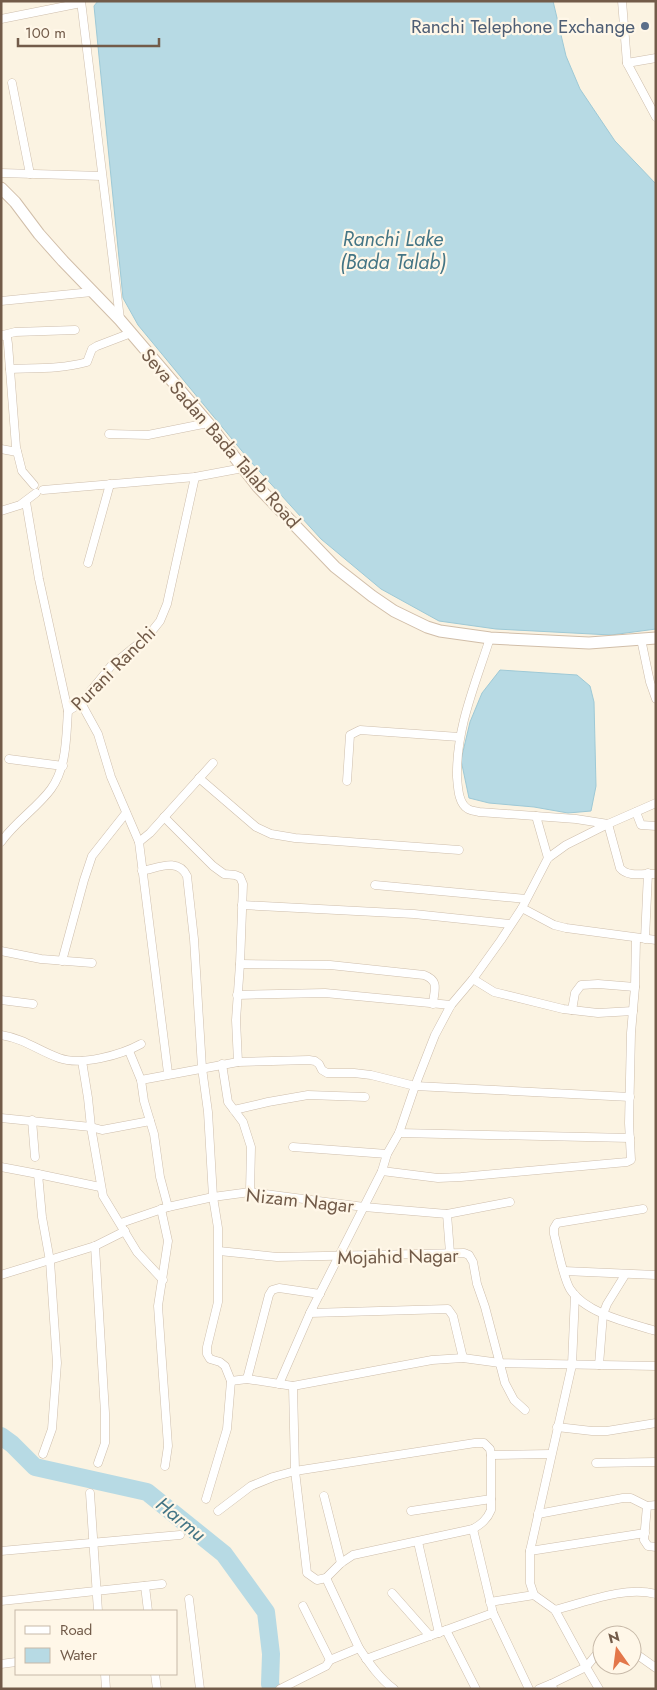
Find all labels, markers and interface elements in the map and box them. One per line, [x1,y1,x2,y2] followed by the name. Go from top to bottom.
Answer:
[411,13,635,40] place label: Ranchi Telephone Exchange
[18,15,159,47] scale bar
[639,20,651,32] marker: Ranchi Telephone Exchange
[25,22,66,44] text: 100 m
[340,225,446,277] water label: Ranchi Lake (Bada Talab)
[135,342,307,534] street label: Seva Sadan Bada Talab Road
[65,620,162,717] street label: Purani Ranchi
[245,1181,356,1220] street label: Nizam Nagar
[337,1242,459,1271] street label: Mojahid Nagar
[149,1490,212,1549] water label: Harmu
[15,1610,178,1675] legend
[60,1619,92,1641] text: Road
[592,1625,642,1675] north arrow
[606,1626,622,1648] text: N
[60,1644,98,1666] text: Water

